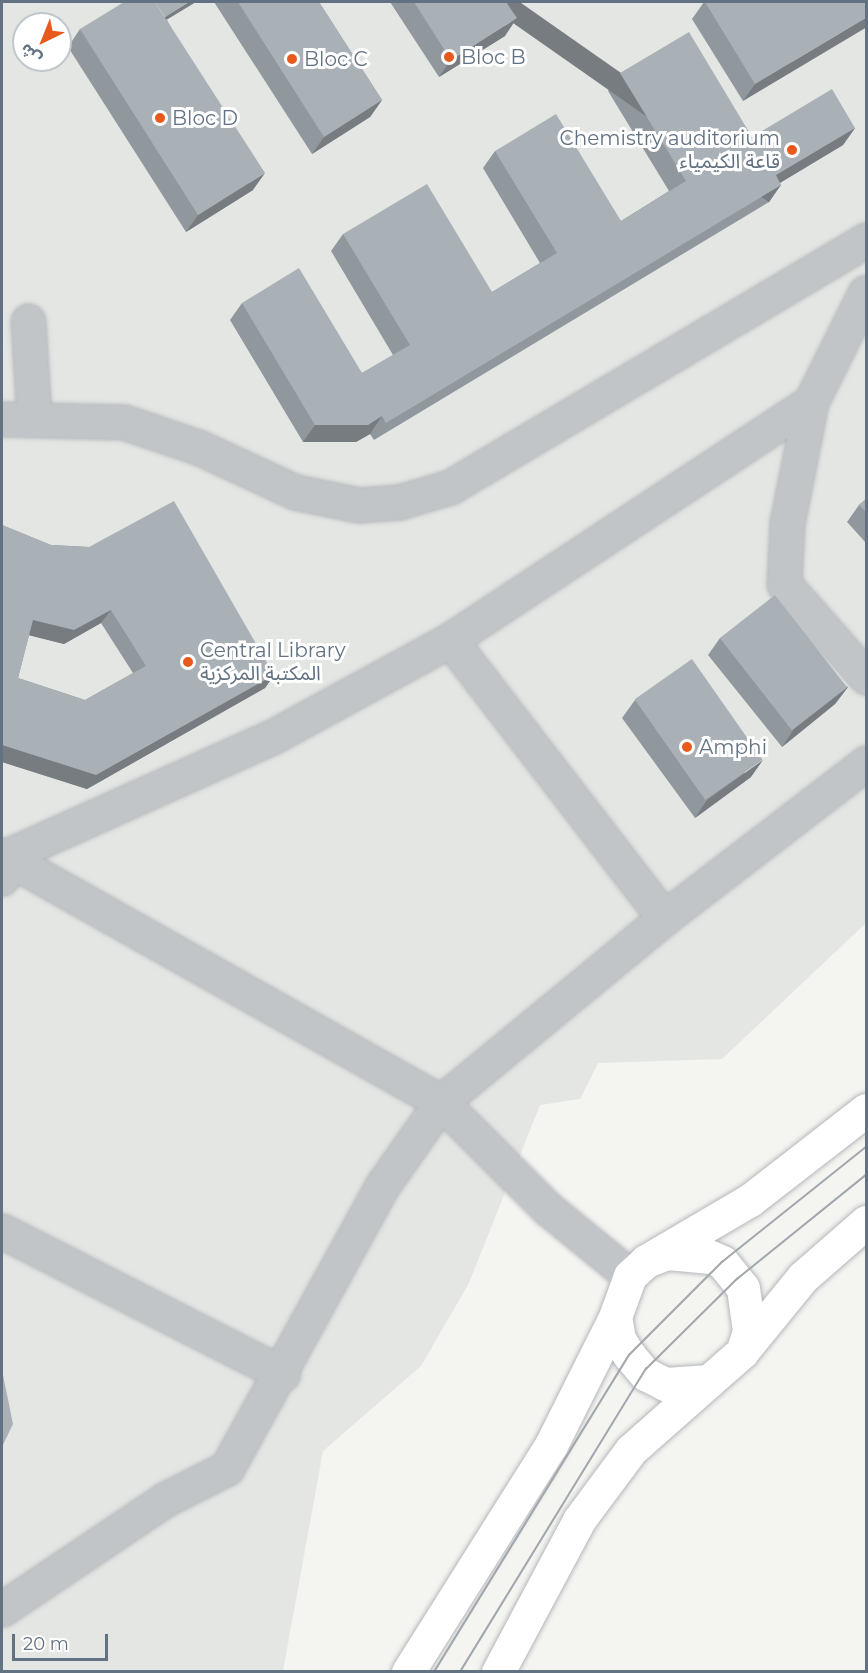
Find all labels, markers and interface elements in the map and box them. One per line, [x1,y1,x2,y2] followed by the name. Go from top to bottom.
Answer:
[12,12,72,72] north arrow
[16,40,45,68] text: ش
[461,45,526,69] place label: Bloc B
[304,47,368,71] place label: Bloc C
[442,50,456,64] marker: Bloc B
[285,52,299,66] marker: Bloc C
[172,106,238,130] place label: Bloc D
[153,111,167,125] marker: Bloc D
[560,126,780,173] place label: Chemistry auditorium قاعة الكيمياء
[785,143,799,157] marker: Chemistry auditorium قاعة الكيمياء
[200,638,346,685] place label: Central Library المكتبة المركزية
[181,655,195,669] marker: Central Library المكتبة المركزية
[699,735,767,759] place label: Amphi
[680,740,694,754] marker: Amphi
[15,1622,111,1660] scale bar
[23,1633,69,1655] text: 20 m

